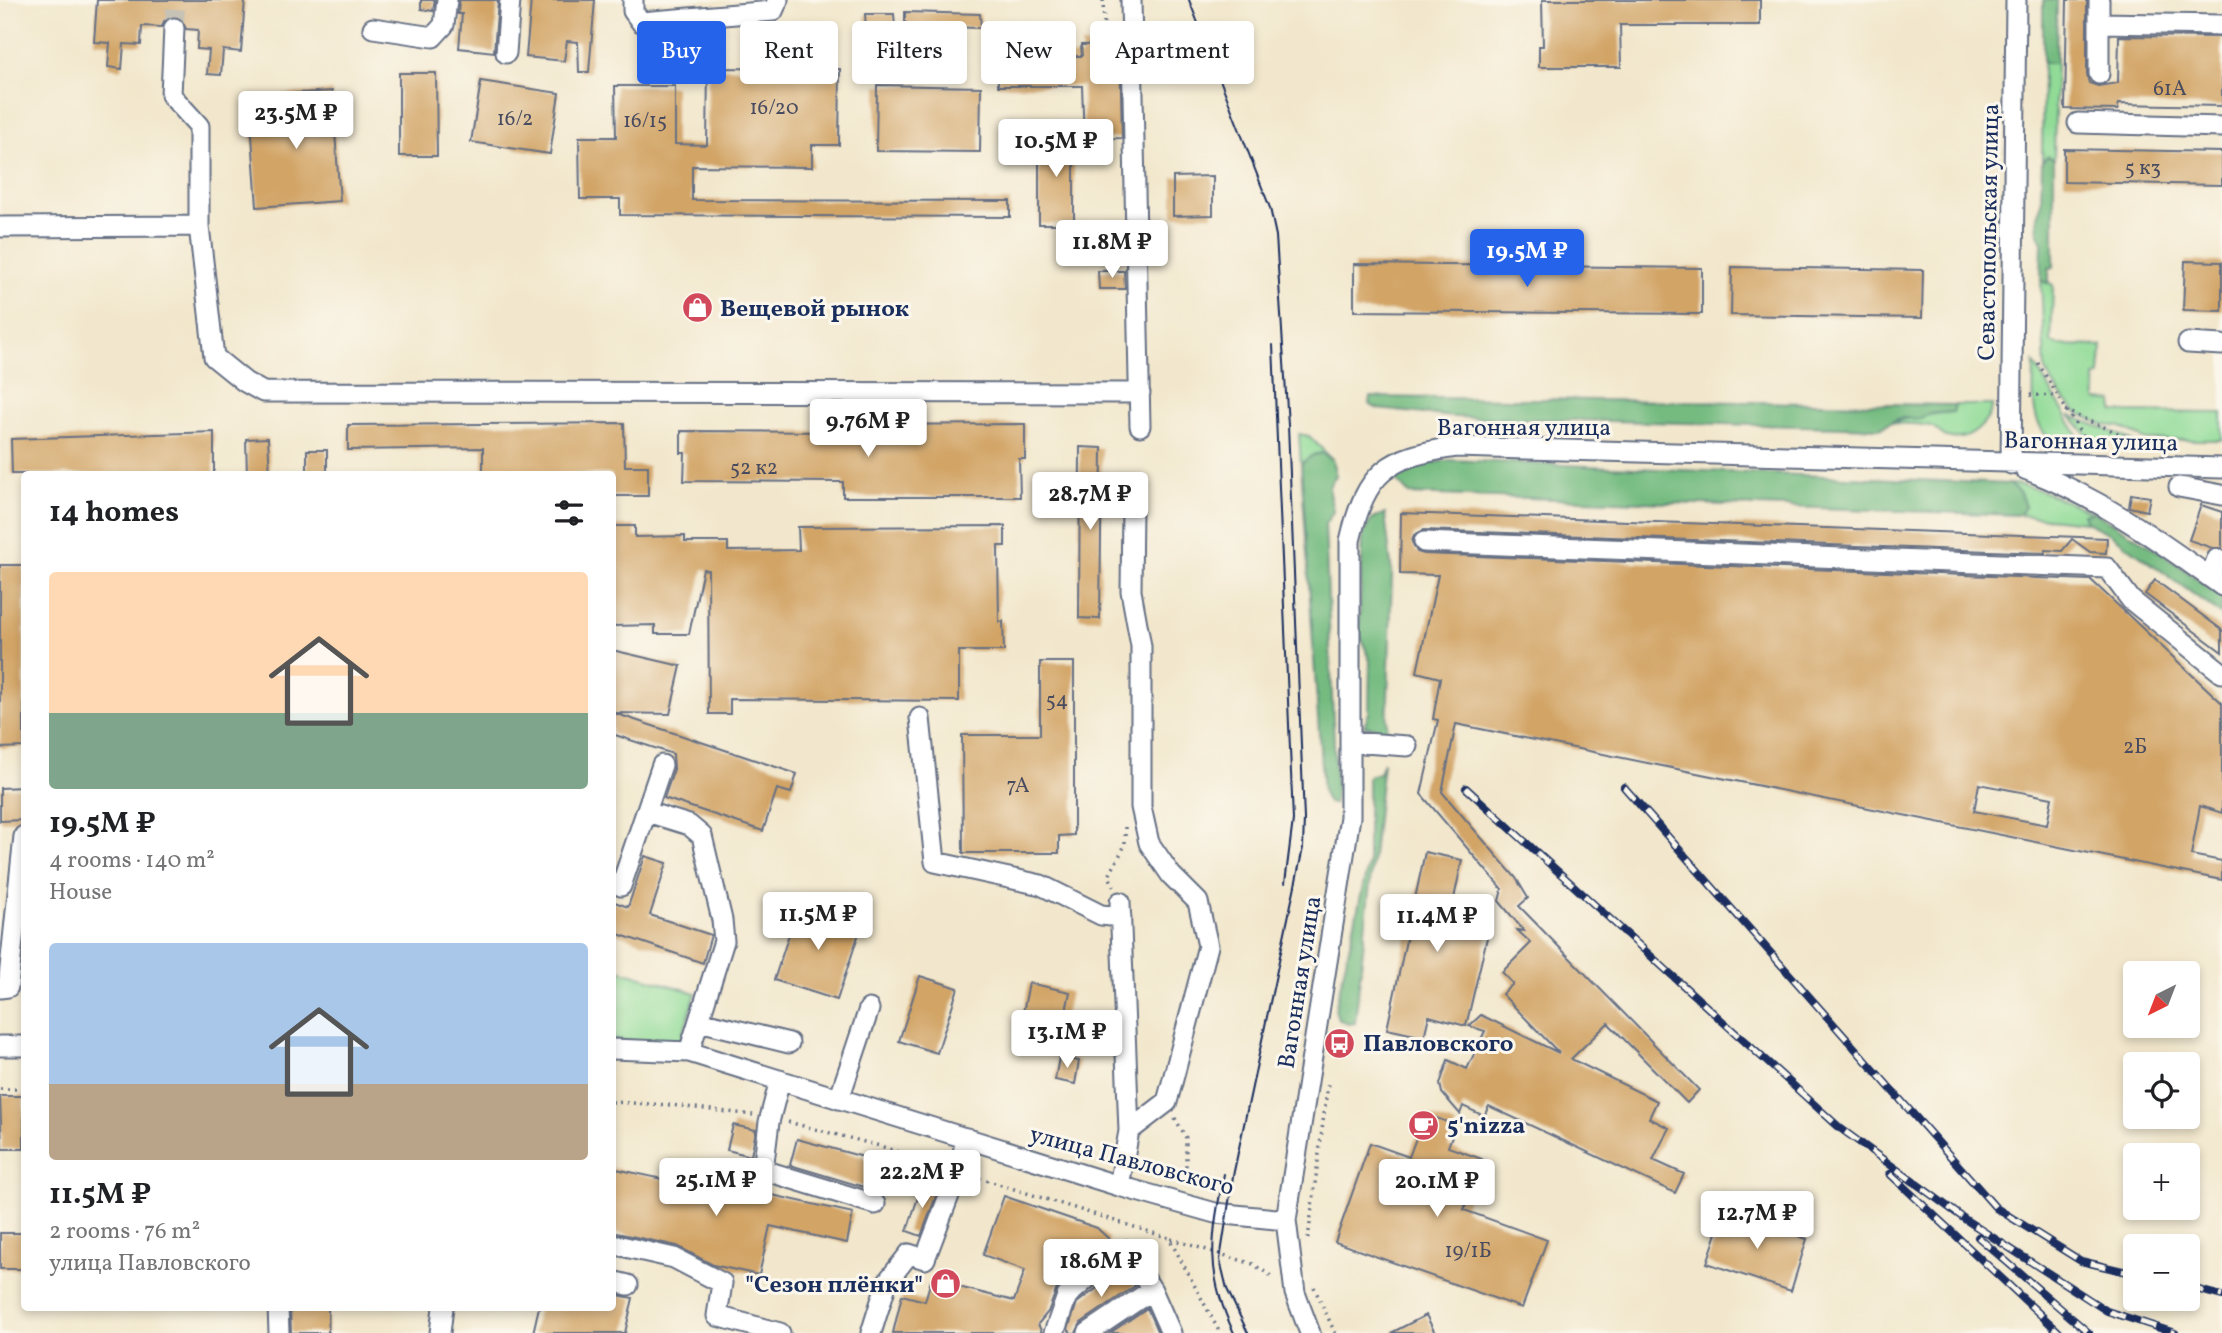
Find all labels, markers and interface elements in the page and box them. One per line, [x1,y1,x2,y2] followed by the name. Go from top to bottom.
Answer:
[637,21,726,84] chip: Buy
[740,21,838,84] chip: Rent
[852,21,967,84] chip: Filters
[981,21,1076,84] chip: New
[1090,21,1254,84] chip: Apartment
[2153,75,2187,104] house number: 61А
[231,92,361,151] pin: 23.5M ₽
[749,94,799,123] house number: 16/20
[254,98,338,130] text: 23.5M ₽
[1971,103,2009,361] street label: Севастопольская улица
[497,105,533,134] house number: 16/2
[623,107,667,136] house number: 16/15
[991,120,1121,179] pin: 10.5M ₽
[1014,126,1098,158] text: 10.5M ₽
[2125,154,2161,183] house number: 5 к3
[1047,220,1177,280] pin: 11.8M ₽
[1072,227,1152,259] text: 11.8M ₽
[1462,230,1592,289] pin: 19.5M ₽
[1486,236,1568,268] text: 19.5M ₽
[680,291,714,325] shop icon: Вещевой рынок
[720,293,909,327] place label: Вещевой рынок
[803,400,933,459] pin: 9.76M ₽
[826,406,910,438] text: 9.76M ₽
[1437,412,1611,446] street label: Вагонная улица
[2003,424,2179,462] street label: Вагонная улица
[730,454,778,483] house number: 52 к2
[1025,472,1155,532] pin: 28.7M ₽
[1048,479,1132,511] text: 28.7M ₽
[49,492,179,534] text: 14 homes
[550,494,588,532] icon: filters
[256,618,382,744] icon: home
[1046,686,1068,715] house number: 54
[2123,733,2147,762] house number: 2Б
[1007,772,1030,801] house number: 7А
[49,803,156,845] text: 19.5M ₽
[49,845,215,877] text: 4 rooms · 140 m²
[49,877,112,909] text: House
[753,892,883,952] pin: 11.5M ₽
[1271,893,1331,1071] street label: Вагонная улица
[1372,894,1502,954] pin: 11.4M ₽
[779,899,857,931] text: 11.5M ₽
[1396,901,1478,933] text: 11.4M ₽
[2123,961,2200,1038] north arrow
[2123,961,2200,1311] map controls
[256,989,382,1115] icon: home
[1002,1010,1132,1070] pin: 13.1M ₽
[1027,1017,1107,1049] text: 13.1M ₽
[1323,1026,1357,1060] bus stop icon: Павловского
[1363,1028,1514,1062] place label: Павловского
[2123,1052,2200,1129] button: locate
[1407,1108,1441,1142] cafe icon: 5'nizza
[1447,1110,1525,1144] place label: 5'nizza
[1025,1118,1238,1206] street label: улица Павловского
[2123,1143,2200,1220] button: +
[857,1150,987,1210] pin: 22.2M ₽
[879,1157,965,1189] text: 22.2M ₽
[651,1158,781,1218] pin: 25.1M ₽
[1372,1160,1502,1219] pin: 20.1M ₽
[675,1165,757,1197] text: 25.1M ₽
[1395,1166,1479,1198] text: 20.1M ₽
[49,1174,151,1216] text: 11.5M ₽
[1692,1192,1822,1251] pin: 12.7M ₽
[1717,1198,1797,1230] text: 12.7M ₽
[49,1216,200,1248] text: 2 rooms · 76 m²
[2123,1234,2200,1311] button: −
[1444,1237,1492,1266] house number: 19/1Б
[1036,1240,1166,1299] pin: 18.6M ₽
[1059,1246,1143,1278] text: 18.6M ₽
[49,1248,251,1280] text: улица Павловского
[929,1267,963,1301] shop icon: "Сезон плёнки"
[745,1269,923,1303] place label: "Сезон плёнки"

